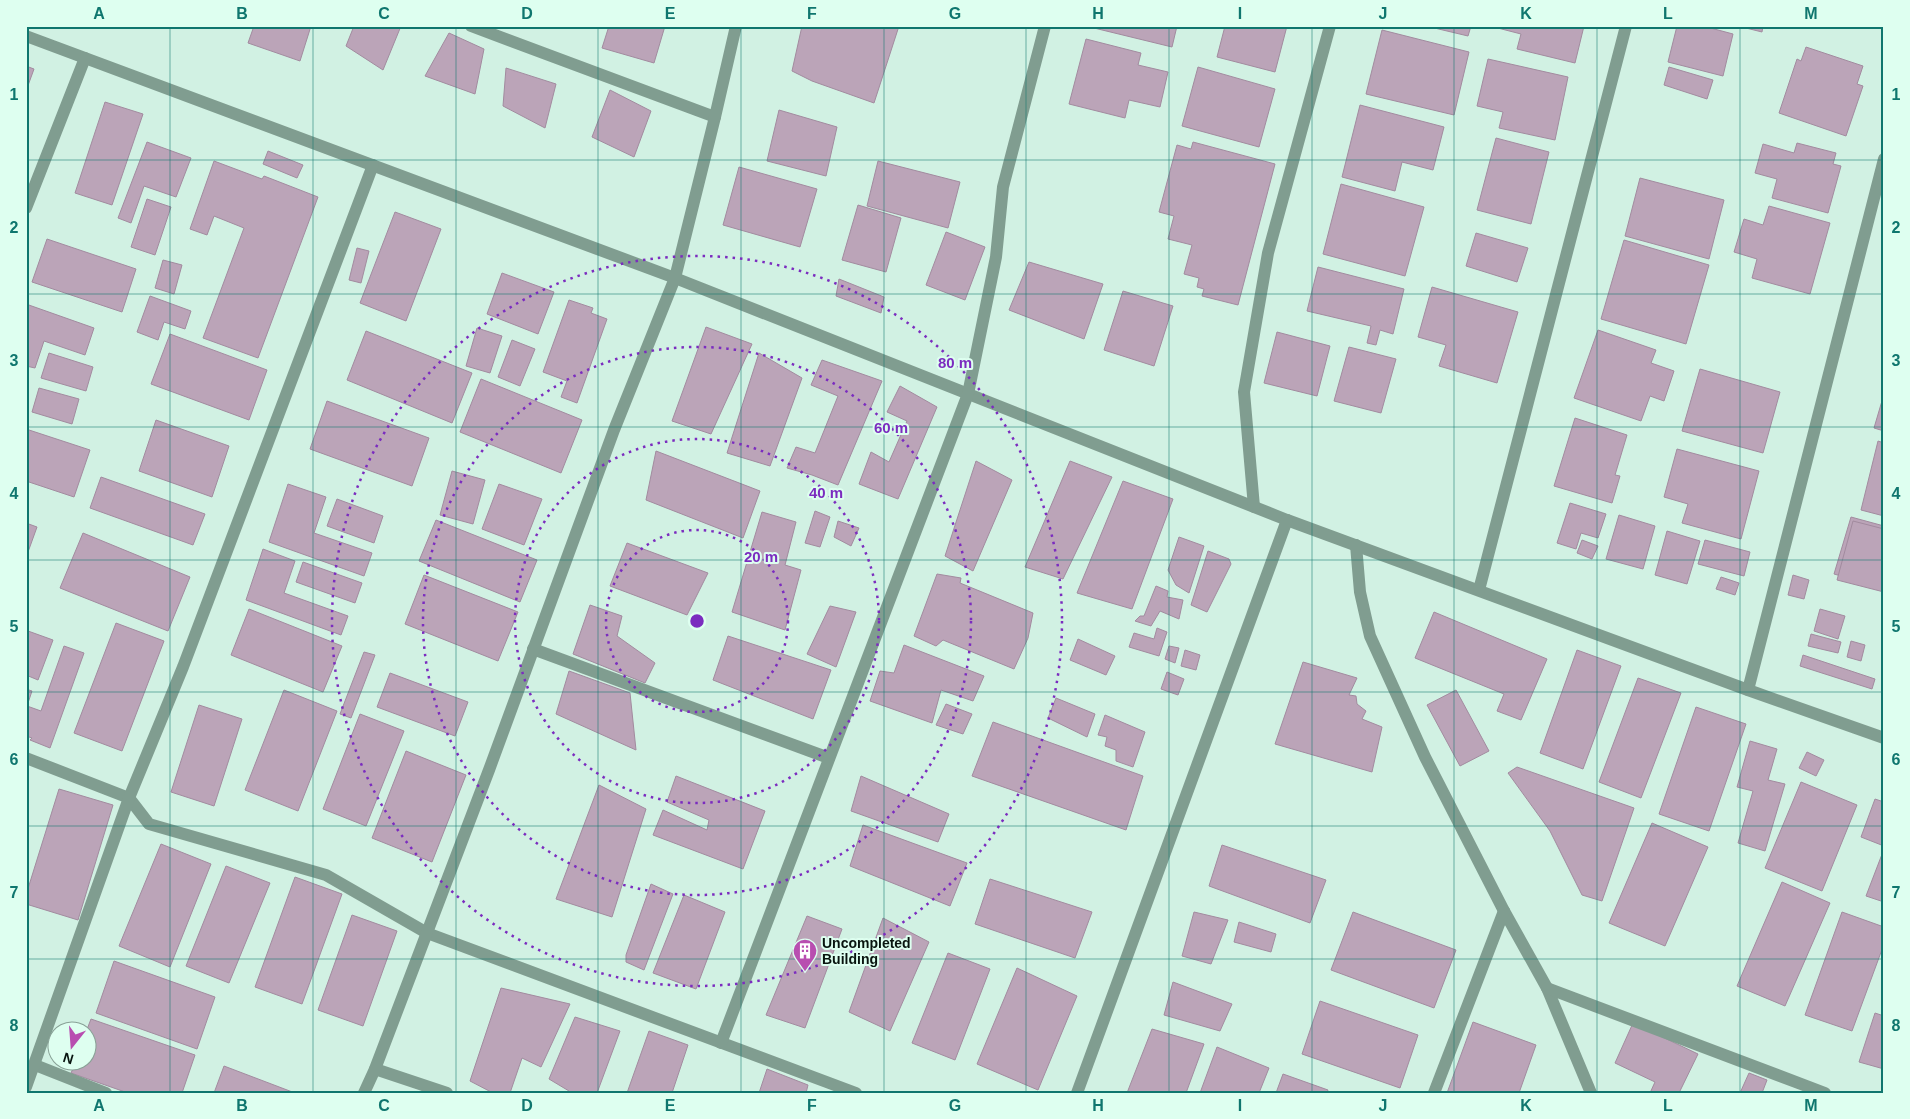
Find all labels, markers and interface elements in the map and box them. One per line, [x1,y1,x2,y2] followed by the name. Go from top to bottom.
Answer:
[93,5,105,22] text: A
[236,5,248,22] text: B
[378,5,390,22] text: C
[521,5,533,22] text: D
[665,5,676,22] text: E
[807,5,817,22] text: F
[949,5,961,22] text: G
[1092,5,1104,22] text: H
[1238,5,1242,22] text: I
[1379,5,1387,22] text: J
[1520,5,1532,22] text: K
[1663,5,1673,22] text: L
[1804,5,1818,22] text: M
[10,86,19,103] text: 1
[1892,86,1901,103] text: 1
[10,219,19,236] text: 2
[1892,219,1901,236] text: 2
[10,352,19,369] text: 3
[1892,352,1901,369] text: 3
[938,354,972,371] text: 80 m
[874,419,908,436] text: 60 m
[809,484,843,501] text: 40 m
[10,485,19,502] text: 4
[1892,485,1901,502] text: 4
[744,548,778,565] text: 20 m
[688,612,706,630] centre of rings
[10,618,19,635] text: 5
[1892,618,1901,635] text: 5
[10,751,19,768] text: 6
[1892,751,1901,768] text: 6
[10,884,19,901] text: 7
[1892,884,1901,901] text: 7
[822,935,911,967] place label: Uncompleted Building
[792,938,818,972] building icon: Uncompleted Building
[10,1017,19,1034] text: 8
[1892,1017,1901,1034] text: 8
[48,1022,98,1072] north arrow
[61,1049,75,1068] text: N
[93,1097,105,1114] text: A
[236,1097,248,1114] text: B
[378,1097,390,1114] text: C
[521,1097,533,1114] text: D
[665,1097,676,1114] text: E
[807,1097,817,1114] text: F
[949,1097,961,1114] text: G
[1092,1097,1104,1114] text: H
[1238,1097,1242,1114] text: I
[1379,1097,1387,1114] text: J
[1520,1097,1532,1114] text: K
[1663,1097,1673,1114] text: L
[1804,1097,1818,1114] text: M

